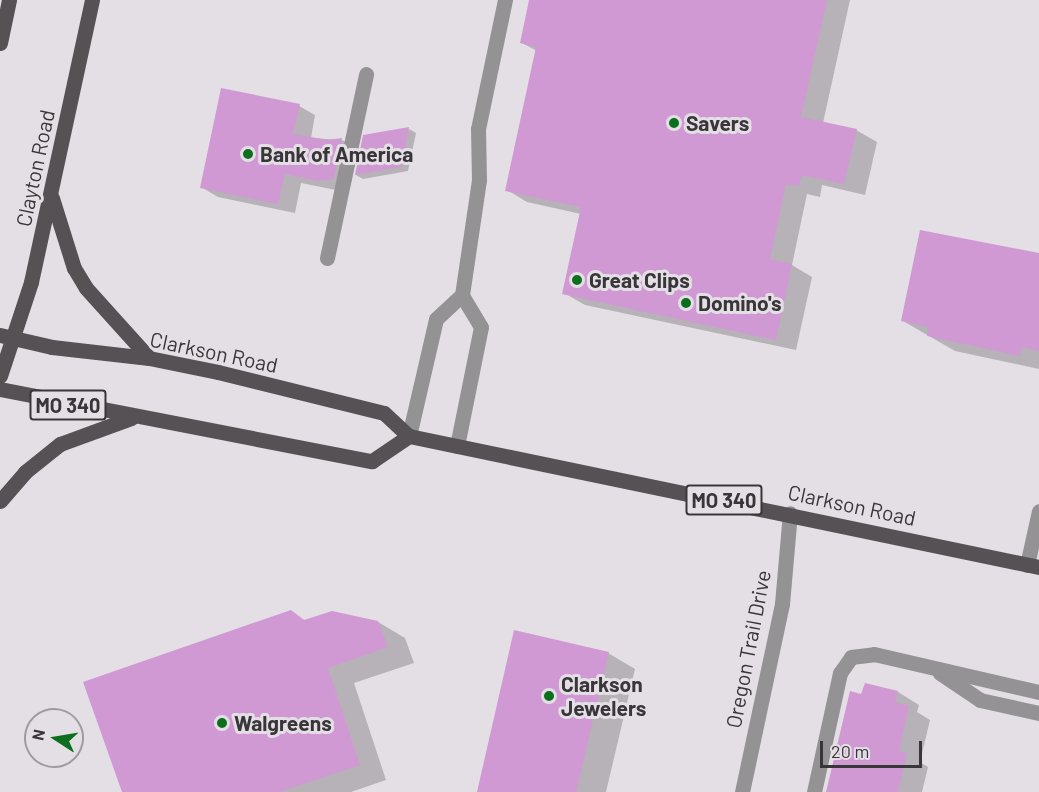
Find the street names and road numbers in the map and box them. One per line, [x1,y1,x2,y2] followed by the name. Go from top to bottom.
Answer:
[10,107,60,229] street label: Clayton Road
[148,326,280,378] street label: Clarkson Road
[29,388,107,422] road number: MO 340
[786,479,918,531] street label: Clarkson Road
[685,483,763,517] road number: MO 340
[720,568,776,730] street label: Oregon Trail Drive

